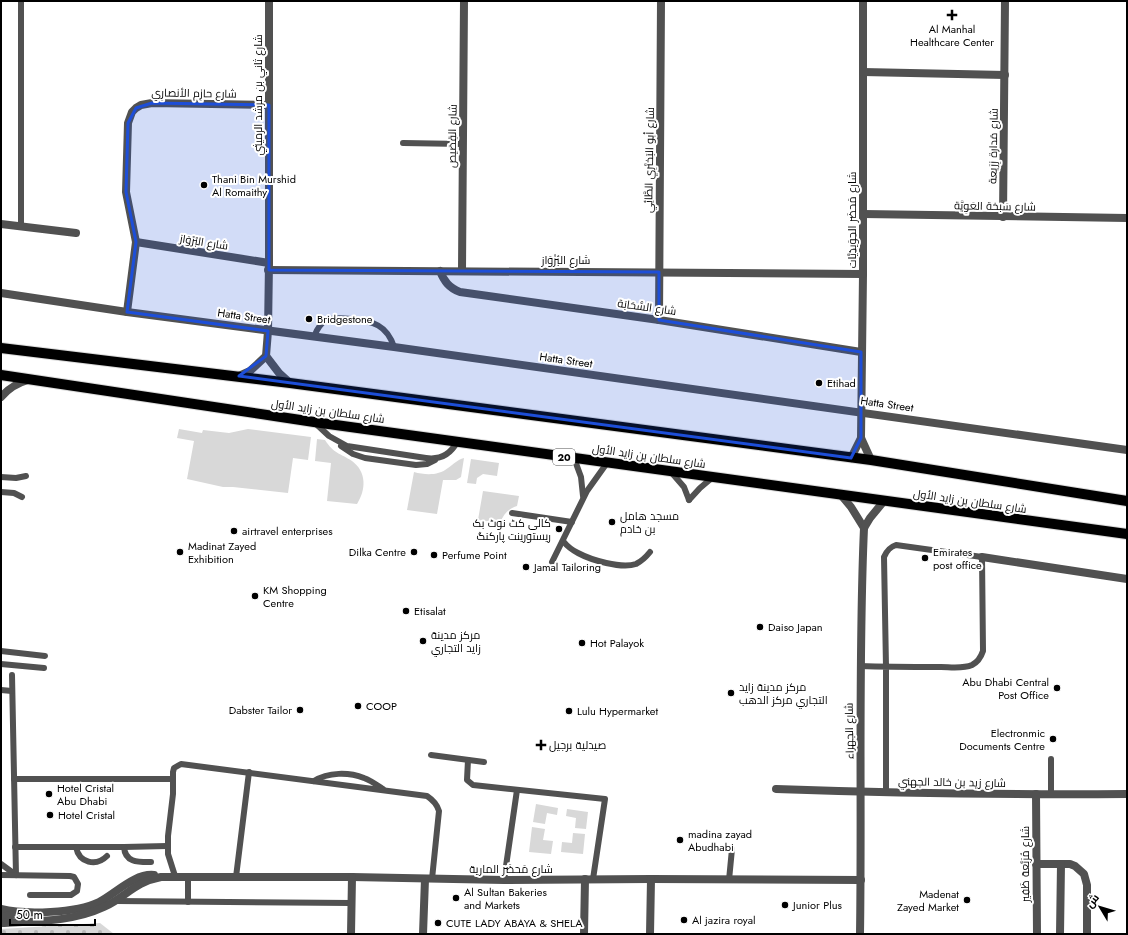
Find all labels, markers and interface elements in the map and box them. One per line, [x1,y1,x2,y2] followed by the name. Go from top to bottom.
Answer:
[946,9,958,21] marker: Al Manhal Healthcare Center
[910,21,994,50] place label: Al Manhal Healthcare Center
[250,34,267,156] street label: شارع ثاني بن مرشد الرميثي
[151,84,237,103] street label: شارع حازِم الأنصارِي
[443,104,461,168] street label: شارع القِصَيص
[640,107,659,213] street label: شارع أبو البَختَرِي الطَّائِي
[984,108,1002,184] street label: شارع مَدارة زِرَيعة
[212,171,296,200] place label: Thani Bin Murshid Al Romaithy
[844,172,860,268] street label: شارع مَحضَر الحِوَيذِيَّات
[199,180,209,190] marker: Thani Bin Murshid Al Romaithy
[954,197,1036,215] street label: شارع سَبخة العَوِيَّة
[178,230,229,254] street label: شارع البُرْوَاز
[541,252,590,268] street label: شارع البُرْوَاز
[617,295,677,319] street label: شارع السَّحَابَة
[217,304,272,328] street label: Hatta Street
[317,311,373,327] place label: Bridgestone
[304,314,314,324] marker: Bridgestone
[539,348,594,372] street label: Hatta Street
[827,375,856,391] place label: Etihad
[814,378,824,388] marker: Etihad
[860,392,915,416] street label: Hatta Street
[270,395,386,427] street label: شارع سلطان بن زايد الأول
[591,440,707,472] street label: شارع سلطان بن زايد الأول
[553,449,575,465] road number: 20
[912,485,1028,517] street label: شارع سلطان بن زايد الأول
[620,508,679,537] place label: مسجد هامل بن خادم
[472,515,551,544] place label: کالی کٹ نوٹ بک ریستورینت پارکنگ
[607,517,617,527] marker: مسجد هامل بن خادم
[242,523,333,539] place label: airtravel enterprises
[554,524,564,534] marker: کالی کٹ نوٹ بک ریستورینت پارکنگ
[229,526,239,536] marker: airtravel enterprises
[188,538,256,567] place label: Madinat Zayed Exhibition
[349,544,406,560] place label: Dilka Centre
[933,544,982,573] place label: Emirates post office
[175,547,185,557] marker: Madinat Zayed Exhibition
[409,547,419,557] marker: Dilka Centre
[442,547,507,563] place label: Perfume Point
[429,550,439,560] marker: Perfume Point
[920,553,930,563] marker: Emirates post office
[532,559,601,575] place label: Jamal Tailoring
[521,562,531,572] marker: Jamal Tailoring
[263,582,327,611] place label: KM Shopping Centre
[250,591,260,601] marker: KM Shopping Centre
[414,603,446,619] place label: Etisalat
[401,606,411,616] marker: Etisalat
[768,619,823,635] place label: Daiso Japan
[755,622,765,632] marker: Daiso Japan
[431,627,481,657] place label: مركز مدينة زايد التجاري
[590,635,644,651] place label: Hot Palayok
[418,636,428,646] marker: مركز مدينة زايد التجاري
[577,638,587,648] marker: Hot Palayok
[962,674,1049,703] place label: Abu Dhabi Central Post Office
[739,679,828,709] place label: مركز مدينة زايد التجاري مركز الدهب
[1052,683,1062,693] marker: Abu Dhabi Central Post Office
[726,688,736,698] marker: مركز مدينة زايد التجاري مركز الدهب
[366,698,397,714] place label: COOP
[353,701,363,711] marker: COOP
[229,702,292,718] place label: Dabster Tailor
[841,702,857,760] street label: شارع الجهراء
[577,703,659,719] place label: Lulu Hypermarket
[295,705,305,715] marker: Dabster Tailor
[564,706,574,716] marker: Lulu Hypermarket
[959,725,1045,754] place label: Electronmic Documents Centre
[1048,734,1058,744] marker: Electronmic Documents Centre
[549,737,606,753] place label: صيدلية برجيل
[536,740,546,750] marker: صيدلية برجيل
[898,773,1006,792] street label: شارع زيد بن خالد الجهني
[57,780,114,809] place label: Hotel Cristal Abu Dhabi
[44,789,54,799] marker: Hotel Cristal Abu Dhabi
[58,807,115,823] place label: Hotel Cristal
[45,810,55,820] marker: Hotel Cristal
[688,826,752,855] place label: madina zayad Abudhabi
[1017,826,1033,903] street label: شارع مُرَبَّعة ظَفِير
[675,835,685,845] marker: madina zayad Abudhabi
[469,861,553,877] street label: شارع مَحضَر المارية
[464,884,547,913] place label: Al Sultan Bakeries and Markets
[897,886,959,915] place label: Madenat Zayed Market
[1080,887,1120,927] north arrow
[1081,890,1103,911] text: ش
[451,893,461,903] marker: Al Sultan Bakeries and Markets
[962,895,972,905] marker: Madenat Zayed Market
[791,897,842,913] place label: Junior Plus
[780,900,790,910] marker: Junior Plus
[10,901,95,927] scale bar
[16,906,43,924] text: 50 m
[692,912,756,928] place label: Al jazira royal
[446,915,583,931] place label: CUTE LADY ABAYA & SHELA
[679,915,689,925] marker: Al jazira royal
[433,918,443,928] marker: CUTE LADY ABAYA & SHELA

